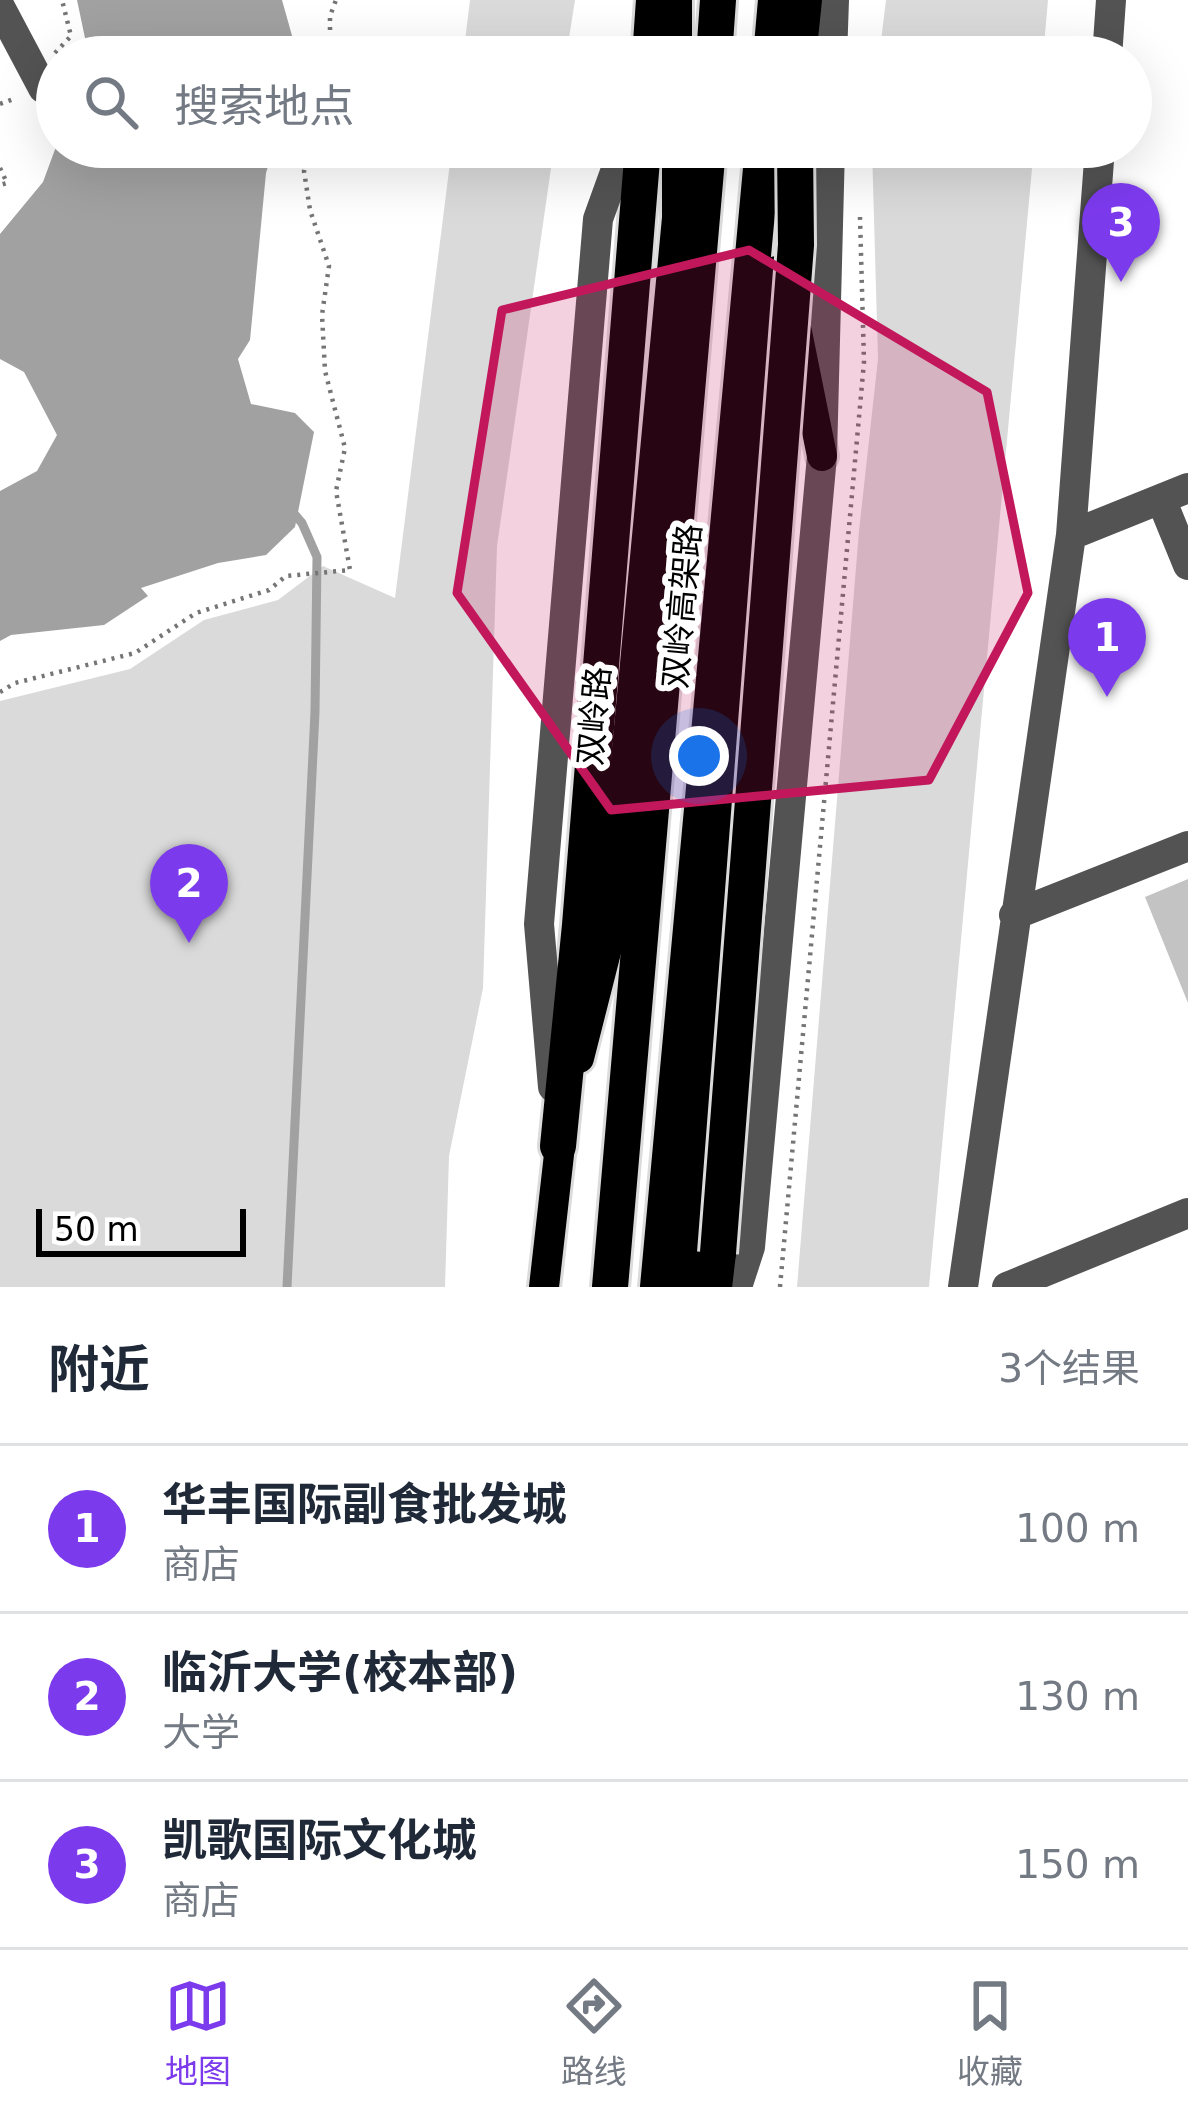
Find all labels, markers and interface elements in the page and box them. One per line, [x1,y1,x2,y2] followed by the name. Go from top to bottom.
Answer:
[36,36,1152,168] search box
[78,69,144,135] icon: search
[174,80,354,133] text: 搜索地点
[1082,183,1160,282] pin: 3
[655,522,709,690] street label: 双岭高架路
[1068,598,1146,697] pin: 1
[570,665,618,767] street label: 双岭路
[669,726,729,786] your location
[150,844,228,943] pin: 2
[36,1203,246,1256] scale bar
[54,1210,139,1249] text: 50 m
[48,1340,150,1399] text: 附近
[998,1346,1140,1391] text: 3个结果
[162,1478,567,1531] text: 华丰国际副食批发城
[73,1506,101,1551] text: 1
[1015,1506,1140,1551] text: 100 m
[162,1542,240,1587] text: 商店
[162,1646,518,1699] text: 临沂大学(校本部)
[73,1674,101,1719] text: 2
[1015,1674,1140,1719] text: 130 m
[162,1710,240,1755] text: 大学
[162,1814,477,1867] text: 凯歌国际文化城
[73,1842,101,1887] text: 3
[1015,1842,1140,1887] text: 150 m
[162,1878,240,1923] text: 商店
[165,1973,231,2093] tab: 地图
[561,1973,627,2093] tab: 路线
[957,1973,1023,2093] tab: 收藏

